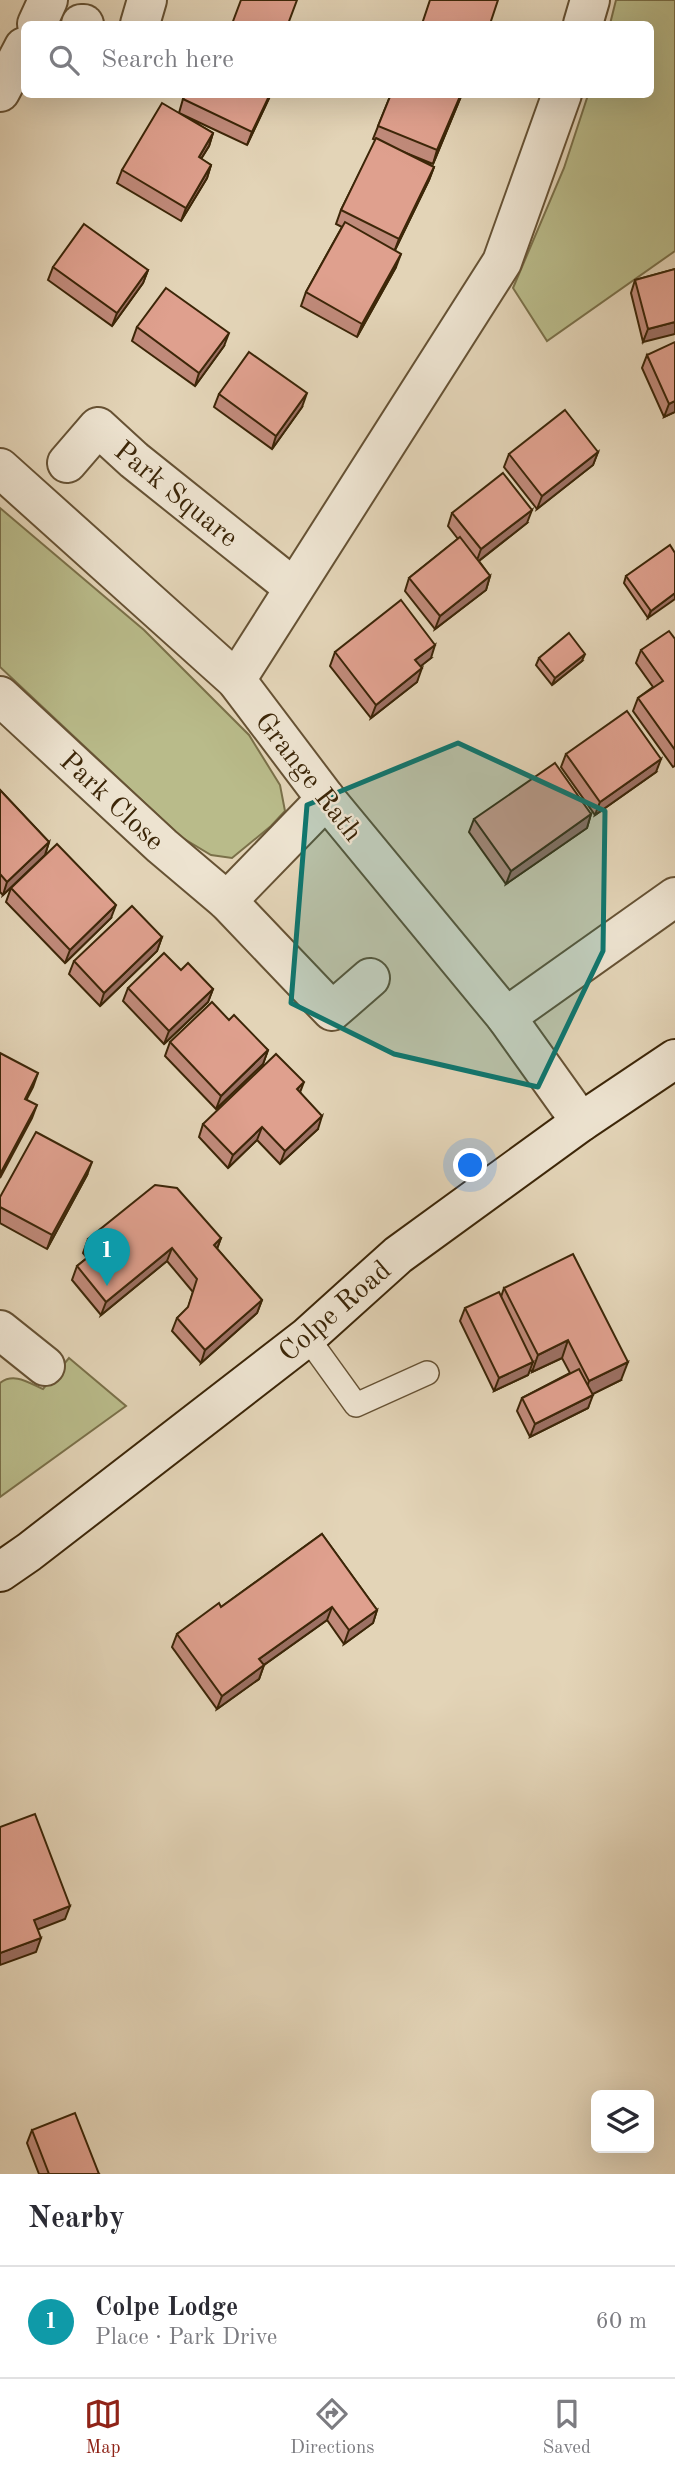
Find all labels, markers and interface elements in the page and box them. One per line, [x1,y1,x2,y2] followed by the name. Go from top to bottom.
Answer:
[21,21,654,98] search box
[45,41,83,79] icon: search
[101,47,234,73] text: Search here
[108,437,242,553] street label: Park Square
[249,708,366,848] street label: Grange Rath
[54,747,168,857] street label: Park Close
[453,1148,487,1182] your location
[84,1228,130,1286] pin: 1
[275,1256,397,1368] street label: Colpe Road
[591,2090,654,2153] map controls
[591,2090,654,2153] button: layers
[28,2204,125,2234] text: Nearby
[95,2295,238,2321] text: Colpe Lodge
[44,2310,58,2333] text: 1
[596,2310,647,2333] text: 60 m
[95,2326,277,2349] text: Place · Park Drive
[84,2395,122,2460] tab: Map
[290,2395,375,2460] tab: Directions
[543,2395,591,2460] tab: Saved

